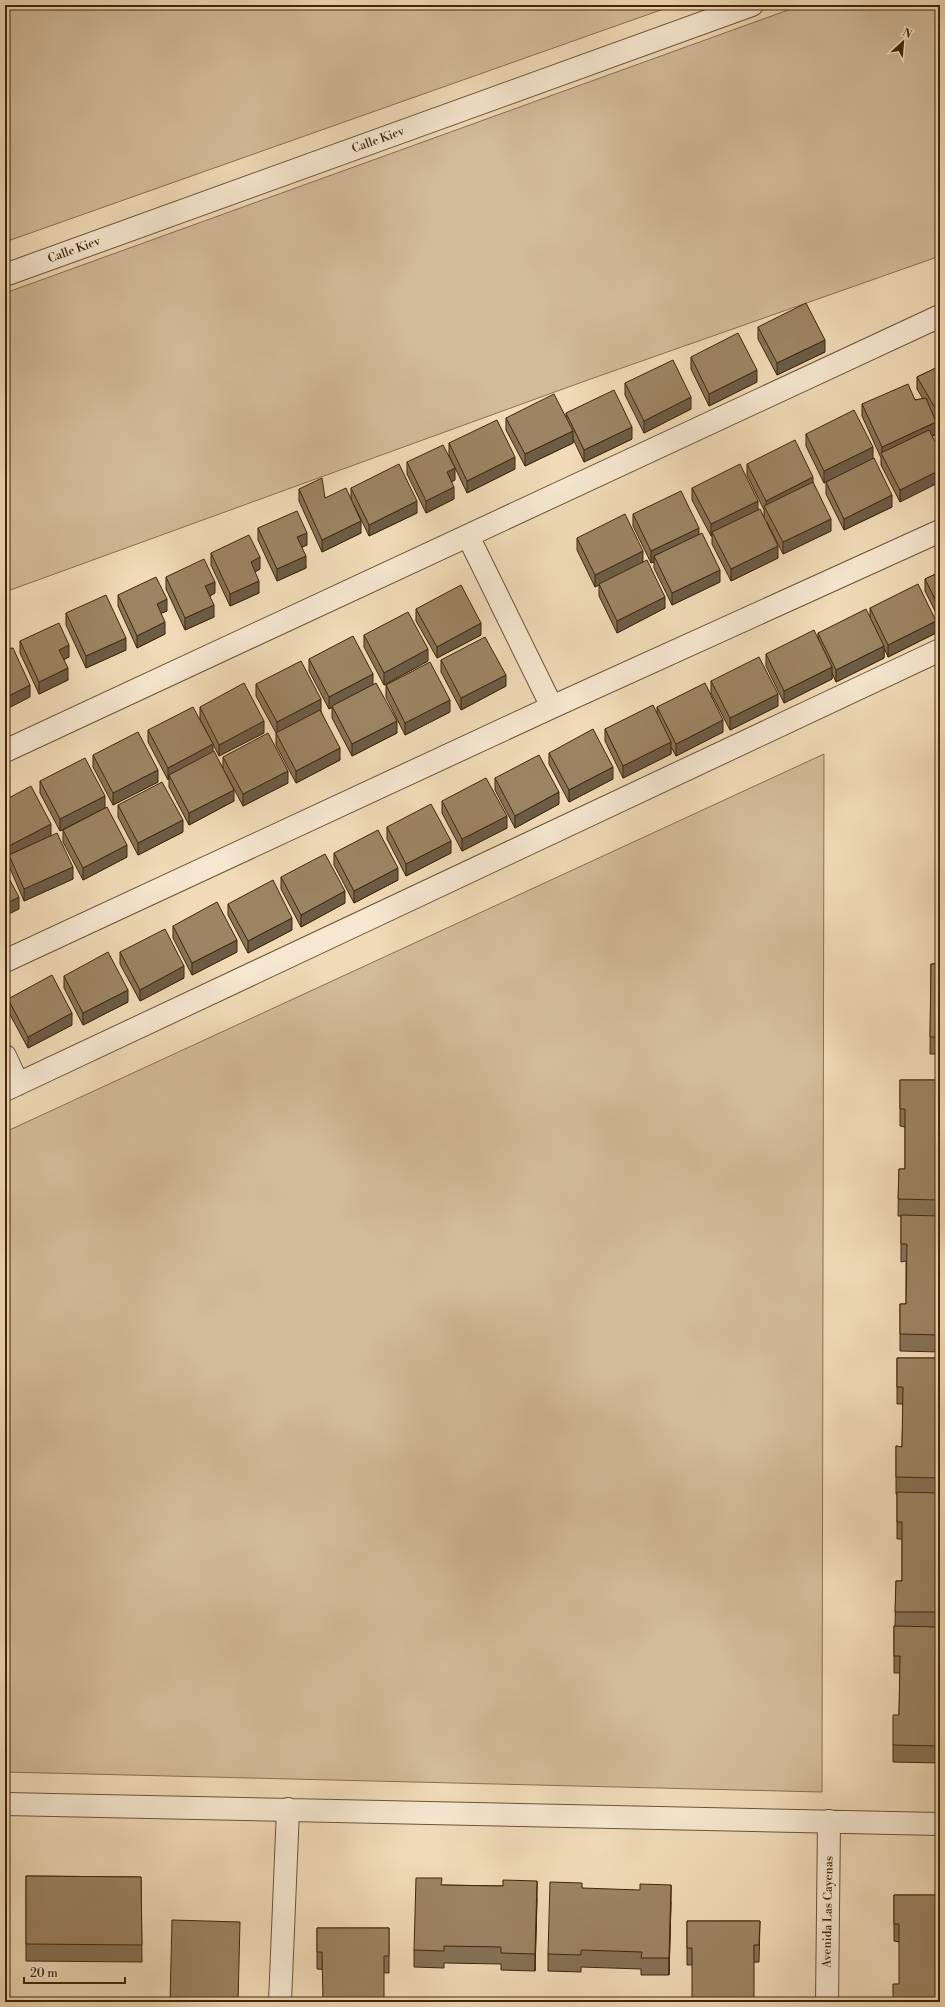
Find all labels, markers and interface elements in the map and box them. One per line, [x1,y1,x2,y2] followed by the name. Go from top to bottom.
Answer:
[883,22,923,62] north arrow
[900,26,914,42] text: N
[350,123,407,156] street label: Calle Kiev
[46,233,103,266] street label: Calle Kiev
[820,1856,836,1969] street label: Avenida Las Cayenas
[24,1959,125,1985] scale bar
[30,1966,58,1981] text: 20 m

